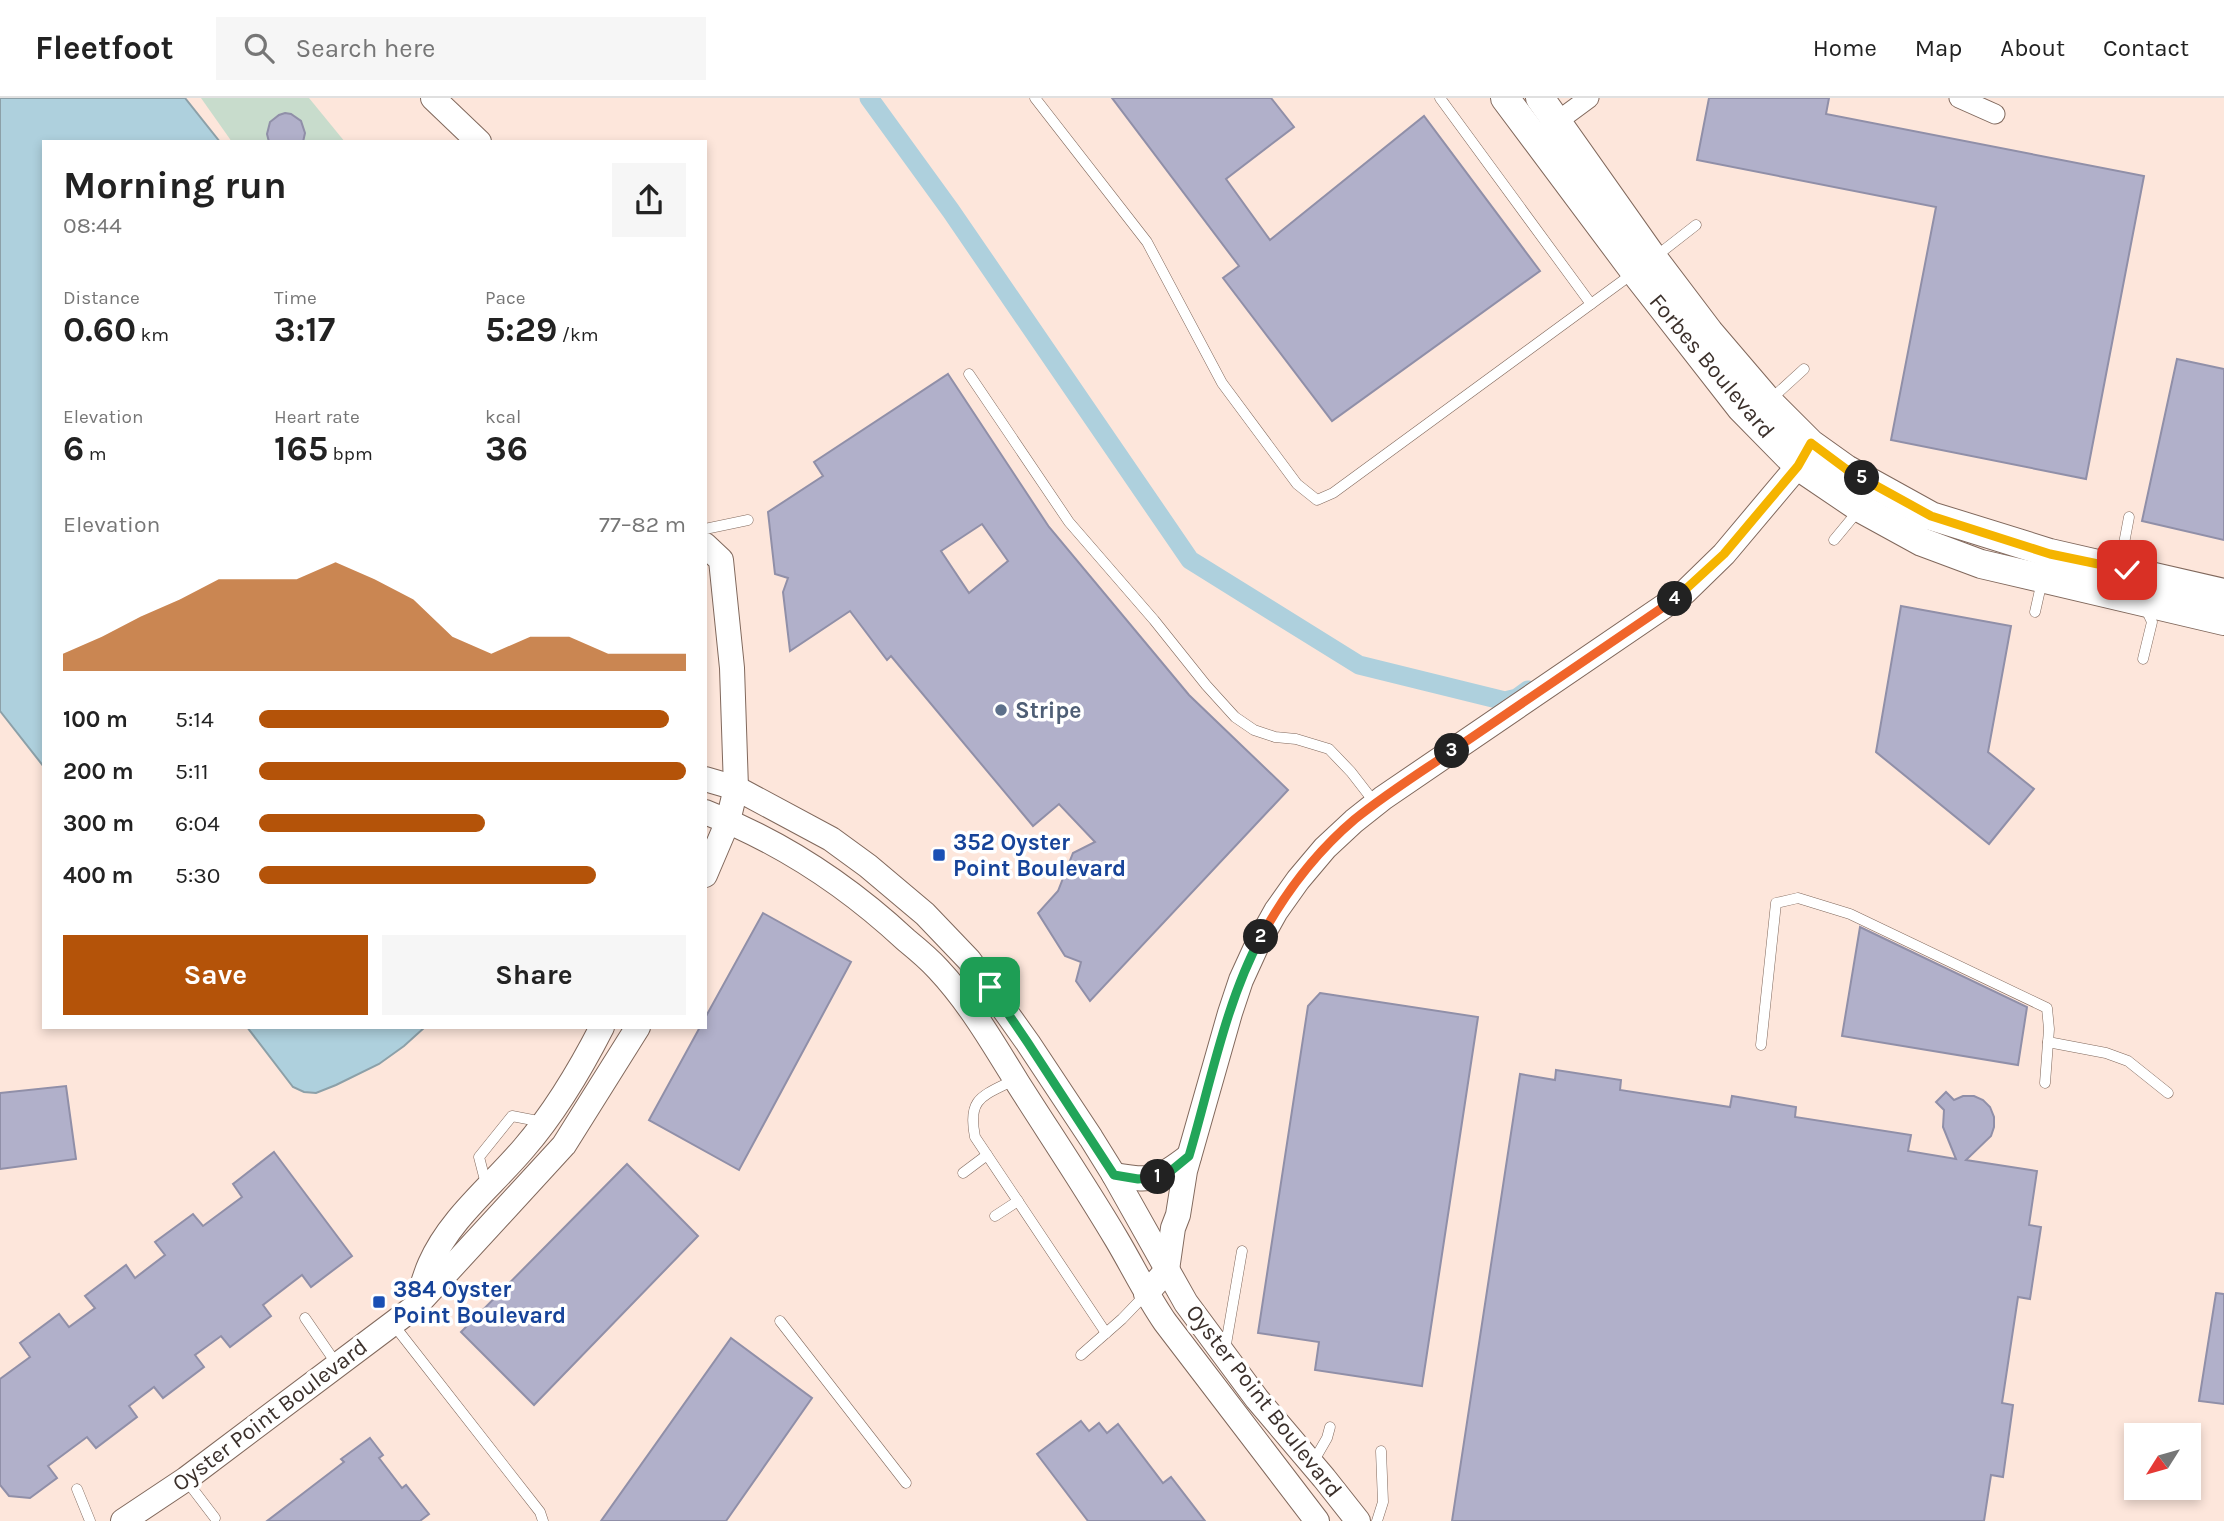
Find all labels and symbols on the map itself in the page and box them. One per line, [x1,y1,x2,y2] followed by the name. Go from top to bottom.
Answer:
[1644,288,1780,444] street label: Forbes Boulevard
[1844,460,1880,496] pin: 5
[2097,540,2157,600] pin
[1658,582,1692,616] pin: 4
[1015,697,1082,724] place label: Stripe
[993,702,1009,718] marker: Stripe
[1434,734,1470,768] pin: 3
[953,829,1126,882] place label: 352 Oyster Point Boulevard
[931,847,947,863] marker: 352 Oyster Point Boulevard
[1244,920,1278,954] pin: 2
[960,957,1020,1017] pin
[1140,1160,1176,1194] pin: 1
[393,1276,566,1329] place label: 384 Oyster Point Boulevard
[371,1294,387,1310] marker: 384 Oyster Point Boulevard
[1180,1299,1348,1503] street label: Oyster Point Boulevard
[167,1333,373,1497] street label: Oyster Point Boulevard
[2124,1423,2202,1500] north arrow

